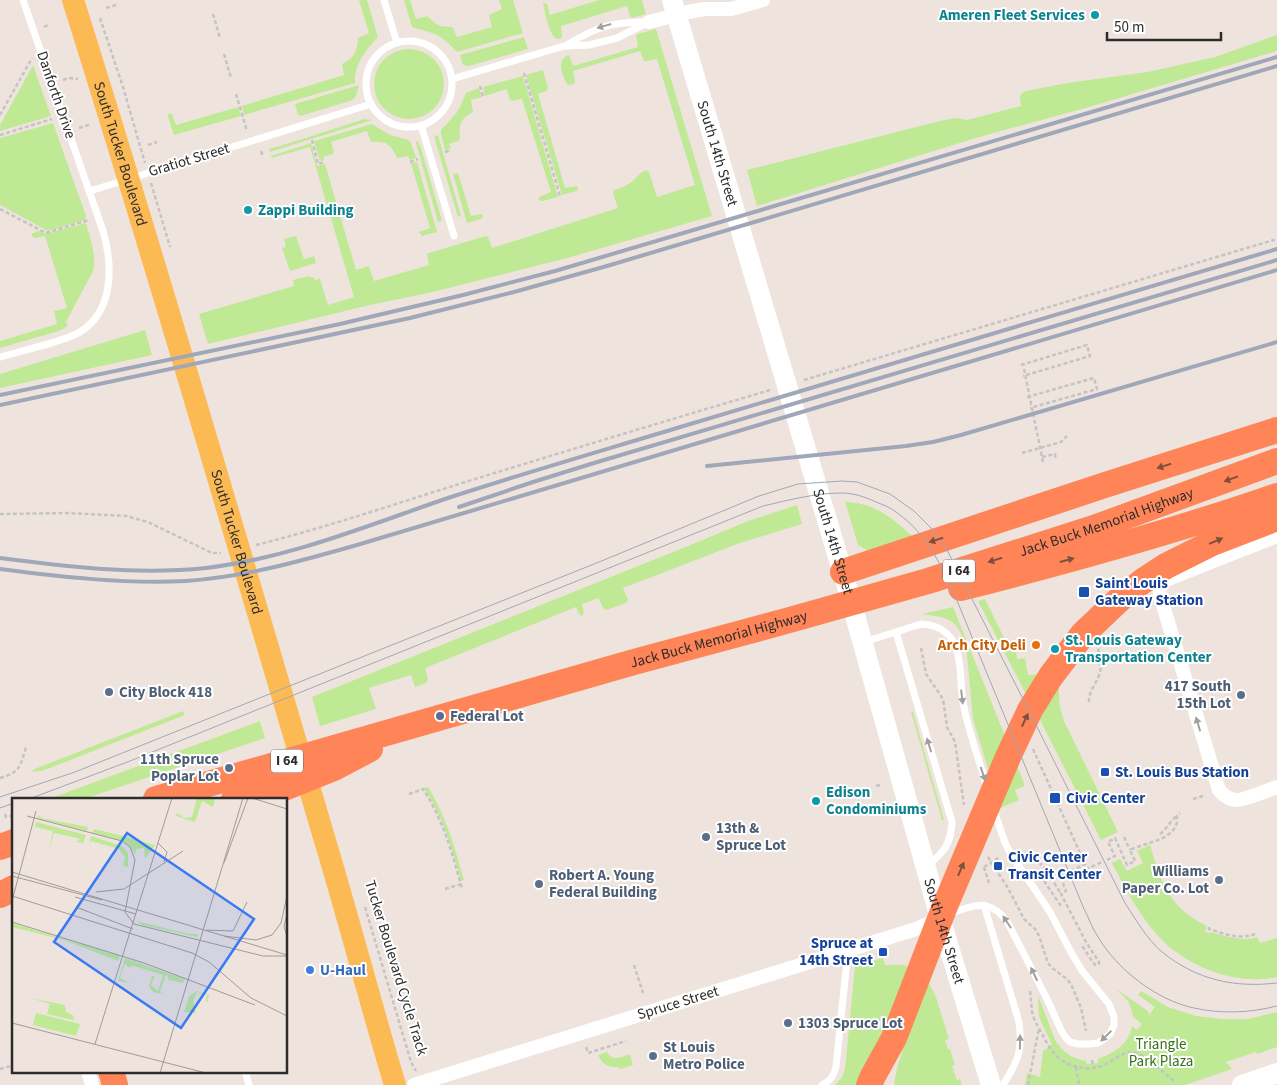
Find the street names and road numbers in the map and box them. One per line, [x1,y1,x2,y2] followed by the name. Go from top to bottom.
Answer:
[31,48,81,142] street label: Danforth Drive
[89,79,153,229] street label: South Tucker Boulevard
[692,98,743,209] street label: South 14th Street
[146,138,232,182] street label: Gratiot Street
[206,467,268,617] street label: South Tucker Boulevard
[1017,482,1196,562] street label: Jack Buck Memorial Highway
[808,486,859,597] street label: South 14th Street
[943,560,975,582] road number: I 64
[627,605,810,673] street label: Jack Buck Memorial Highway
[271,749,303,772] road number: I 64
[919,876,970,986] street label: South 14th Street
[359,878,433,1059] street label: Tucker Boulevard Cycle Track
[635,981,721,1025] street label: Spruce Street

